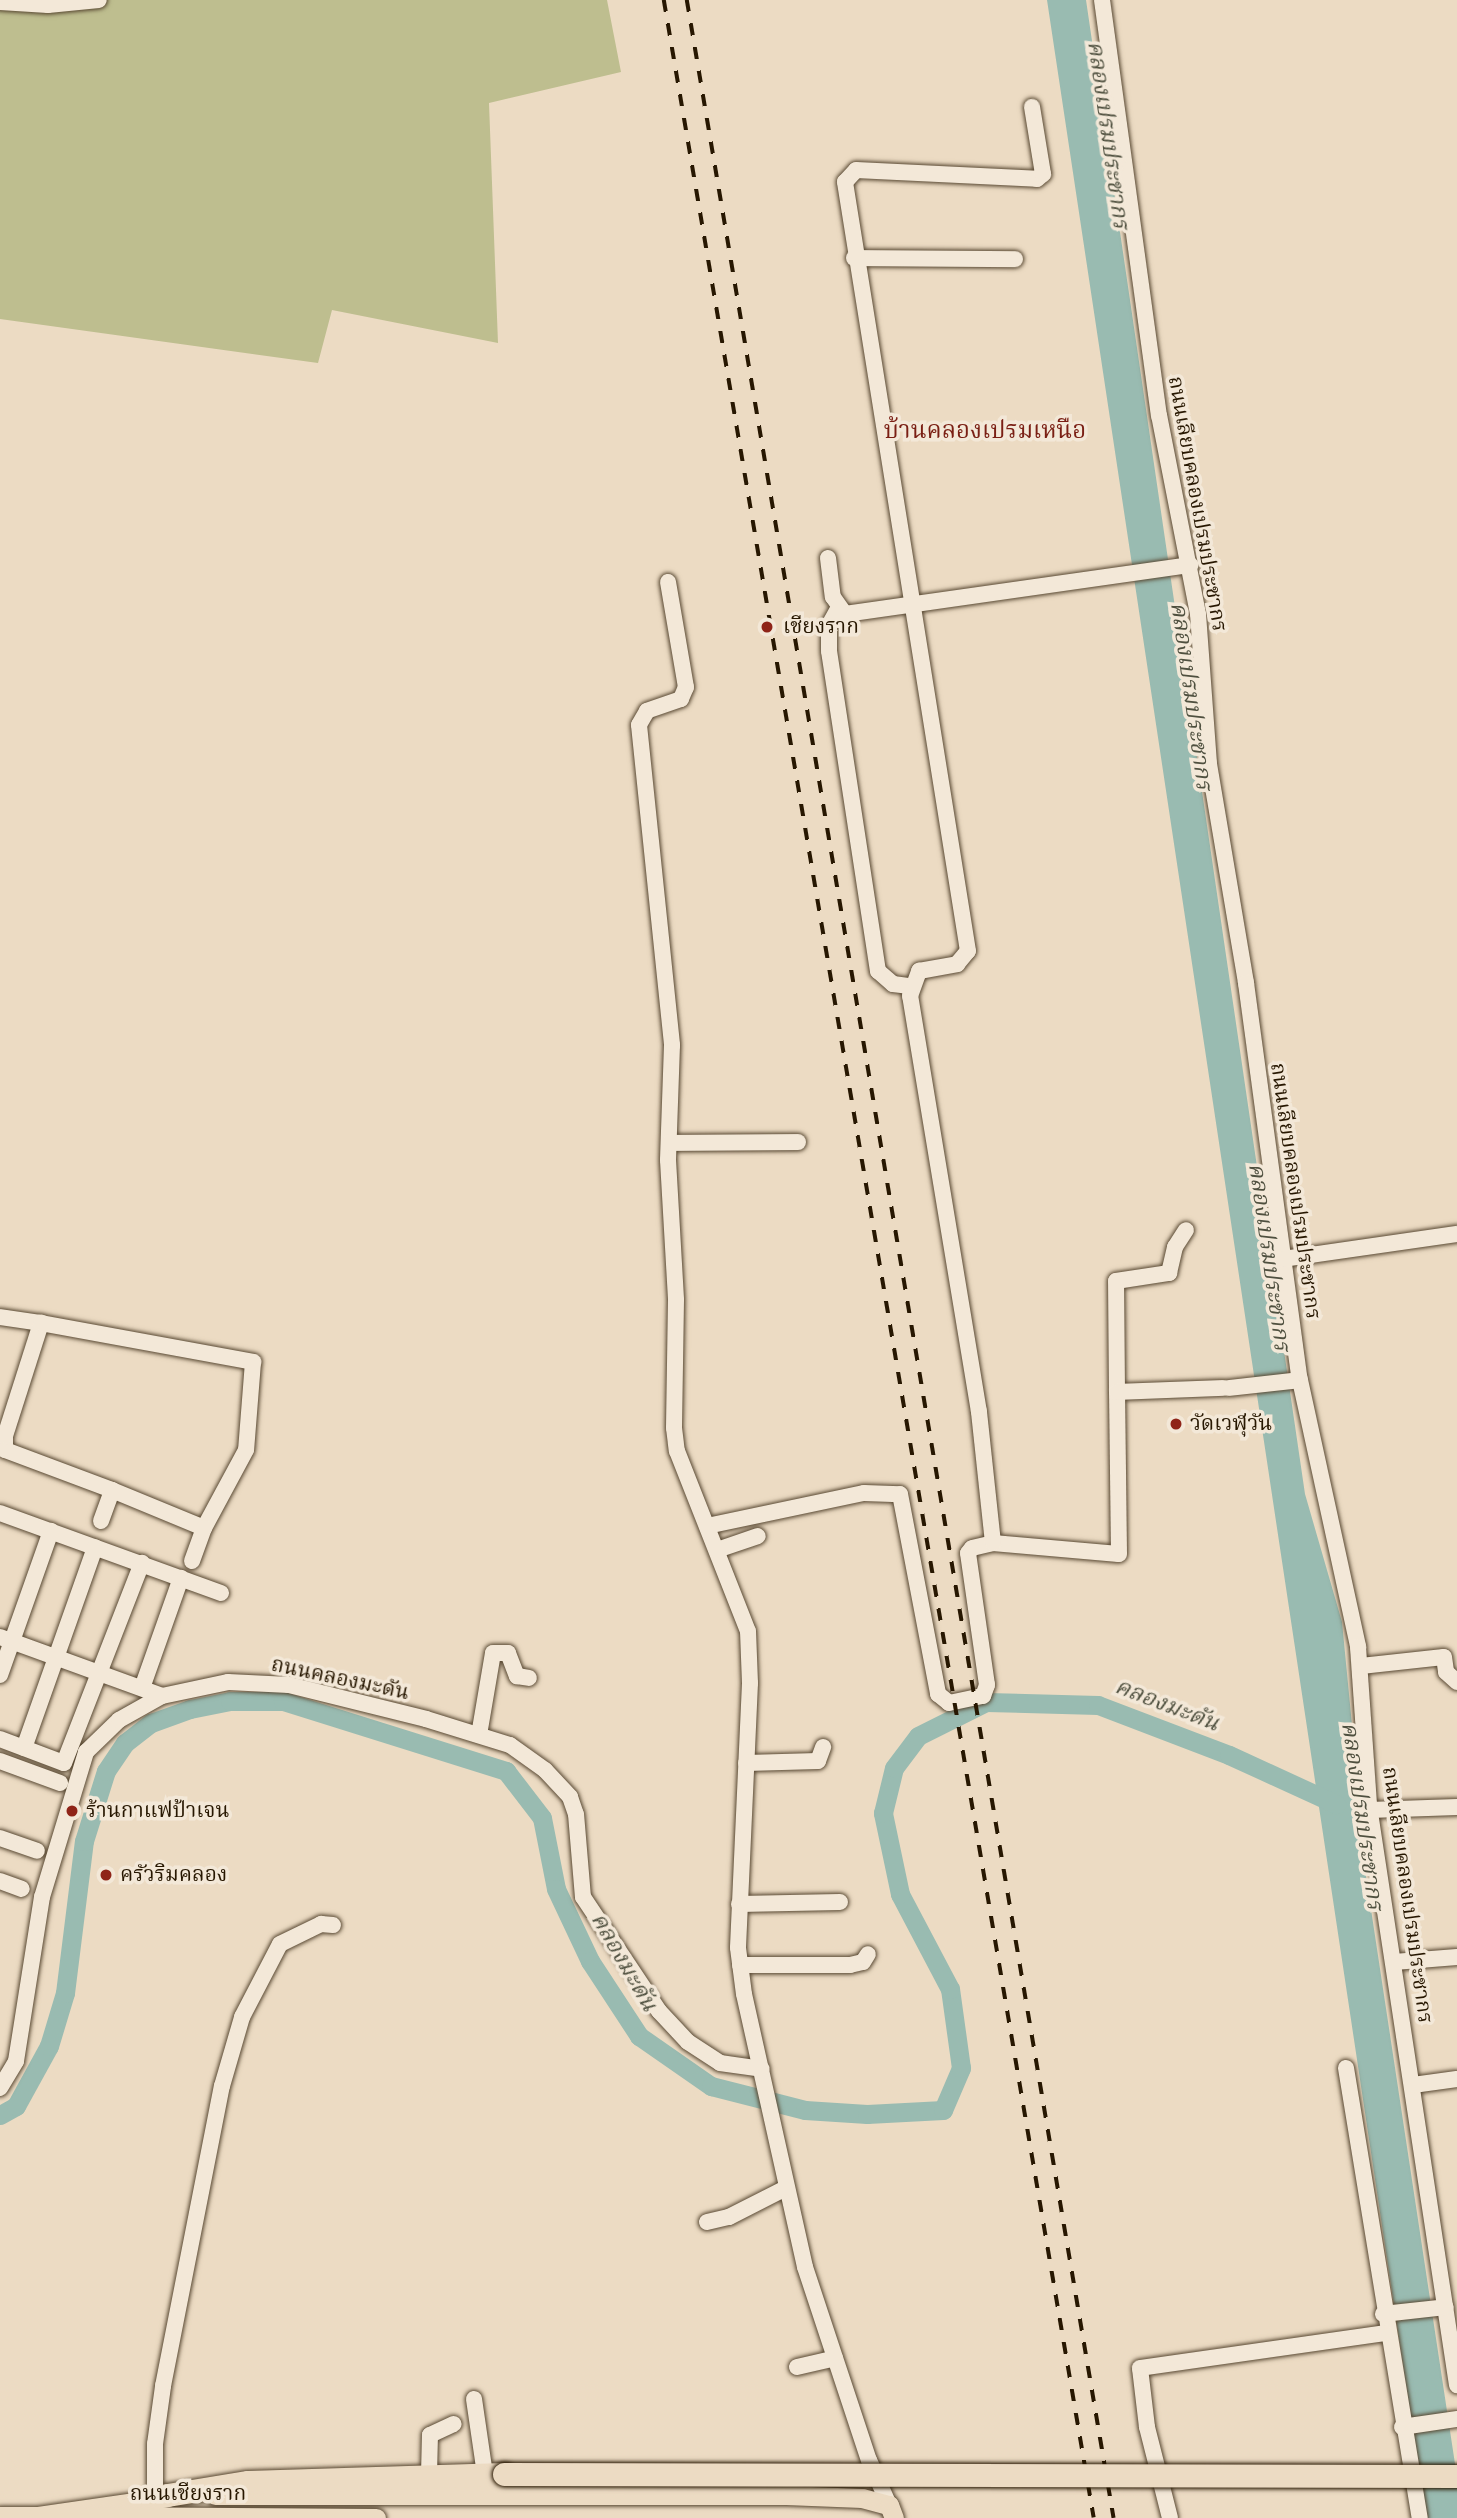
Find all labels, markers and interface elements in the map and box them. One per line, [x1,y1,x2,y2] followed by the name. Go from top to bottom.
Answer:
[1081,39,1135,231] water label: คลองเปรมประชากร
[1162,374,1232,634] street label: ถนนเลียบคลองเปรมประชากร
[884,417,1086,445] district label: บ้านคลองเปรมเหนือ
[1164,600,1218,792] water label: คลองเปรมประชากร
[783,614,859,640] place label: เชียงราก
[757,617,777,637] marker: เชียงราก
[1265,1061,1325,1321] street label: ถนนเลียบคลองเปรมประชากร
[1242,1161,1296,1353] water label: คลองเปรมประชากร
[1190,1411,1272,1437] place label: วัดเวฬุวัน
[1168,1416,1184,1432] marker: วัดเวฬุวัน
[269,1652,411,1706] street label: ถนนคลองมะดัน
[1111,1673,1223,1737] water label: คลองมะดัน
[1335,1720,1389,1912] water label: คลองเปรมประชากร
[1377,1765,1437,2025] street label: ถนนเลียบคลองเปรมประชากร
[86,1798,229,1824] place label: ร้านกาแฟป้าเจน
[64,1803,80,1819] marker: ร้านกาแฟป้าเจน
[120,1862,227,1888] place label: ครัวริมคลอง
[98,1867,114,1883] marker: ครัวริมคลอง
[585,1908,663,2016] water label: คลองมะดัน
[130,2481,246,2507] street label: ถนนเชียงราก

